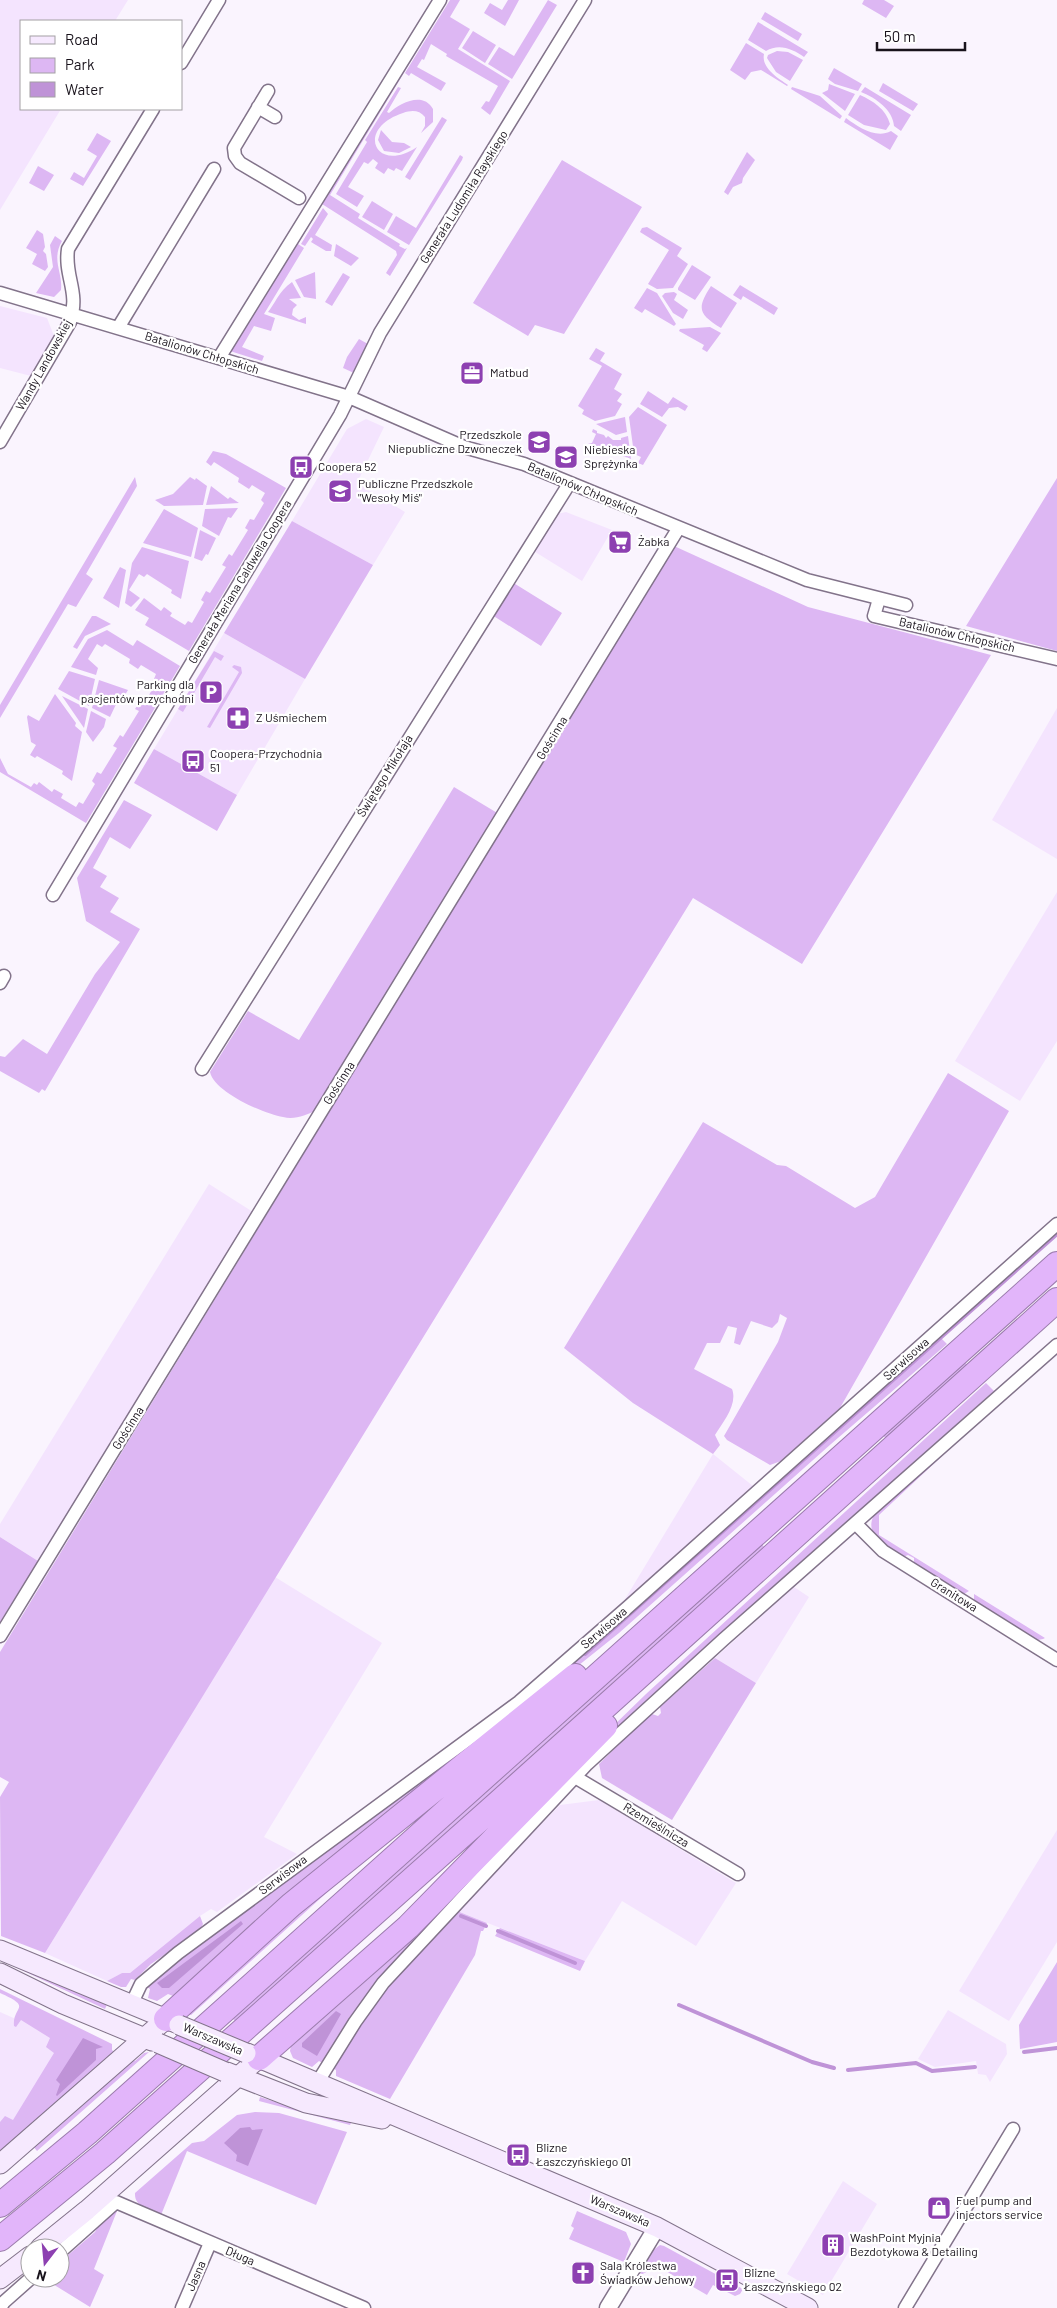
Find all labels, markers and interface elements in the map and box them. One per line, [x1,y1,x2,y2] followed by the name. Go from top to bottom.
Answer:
[20,20,182,110] legend
[877,20,964,52] scale bar
[884,27,916,45] text: 50 m
[65,30,98,48] text: Road
[65,55,95,73] text: Park
[65,80,104,98] text: Water
[416,127,510,266] street label: Generała Ludomiła Rayskiego
[12,317,74,412] street label: Wandy Landowskiej
[144,328,261,376] street label: Batalionów Chłopskich
[459,360,485,386] office icon: Matbud
[490,365,529,379] place label: Matbud
[388,427,522,455] place label: Przedszkole Niepubliczne Dzwoneczek
[526,429,552,455] school or university icon: Przedszkole Niepubliczne Dzwoneczek
[584,442,638,470] place label: Niebieska Sprężynka
[553,444,579,470] school or university icon: Niebieska Sprężynka
[288,454,314,480] bus stop icon: Coopera 52
[526,458,641,518] street label: Batalionów Chłopskich
[318,459,377,473] place label: Coopera 52
[358,476,473,504] place label: Publiczne Przedszkole "Wesoły Miś"
[327,478,353,504] school or university icon: Publiczne Przedszkole "Wesoły Miś"
[185,497,294,666] street label: Generała Meriana Caldwella Coopera
[607,529,633,555] supermarket icon: Żabka
[638,534,669,548] place label: Żabka
[898,614,1017,654] street label: Batalionów Chłopskich
[81,677,194,705] place label: Parking dla pacjentów przychodni
[198,679,224,705] parking icon: Parking dla pacjentów przychodni
[225,705,251,731] pharmacy icon: Z Uśmiechem
[256,710,327,724] place label: Z Uśmiechem
[533,713,570,762] street label: Gościnna
[353,732,415,819] street label: Świętego Mikołaja
[210,746,322,774] place label: Coopera-Przychodnia 51
[180,748,206,774] bus stop icon: Coopera-Przychodnia 51
[319,1058,357,1107] street label: Gościnna
[880,1334,931,1382] street label: Serwisowa
[108,1403,146,1452] street label: Gościnna
[929,1574,981,1614] street label: Granitowa
[577,1603,629,1651] street label: Serwisowa
[621,1799,692,1849] street label: Rzemieślnicza
[256,1852,309,1897] street label: Serwisowa
[181,2019,245,2057] street label: Warszawska
[535,2140,631,2168] place label: Blizne Łaszczyńskiego 01
[505,2142,531,2168] bus stop icon: Blizne Łaszczyńskiego 01
[588,2191,652,2229] street label: Warszawska
[956,2193,1043,2221] place label: Fuel pump and injectors service
[926,2195,952,2221] shop icon: Fuel pump and injectors service
[850,2230,978,2258] place label: WashPoint Myjnia Bezdotykowa & Detailing
[820,2232,846,2258] building icon: WashPoint Myjnia Bezdotykowa & Detailing
[20,2238,70,2288] north arrow
[224,2243,257,2267] street label: Długa
[182,2258,208,2293] street label: Jasna
[600,2258,695,2286] place label: Sala Królestwa Świadków Jehowy
[570,2260,596,2286] church icon: Sala Królestwa Świadków Jehowy
[743,2265,842,2293] place label: Blizne Łaszczyńskiego 02
[34,2267,48,2285] text: N
[714,2267,740,2293] bus stop icon: Blizne Łaszczyńskiego 02

